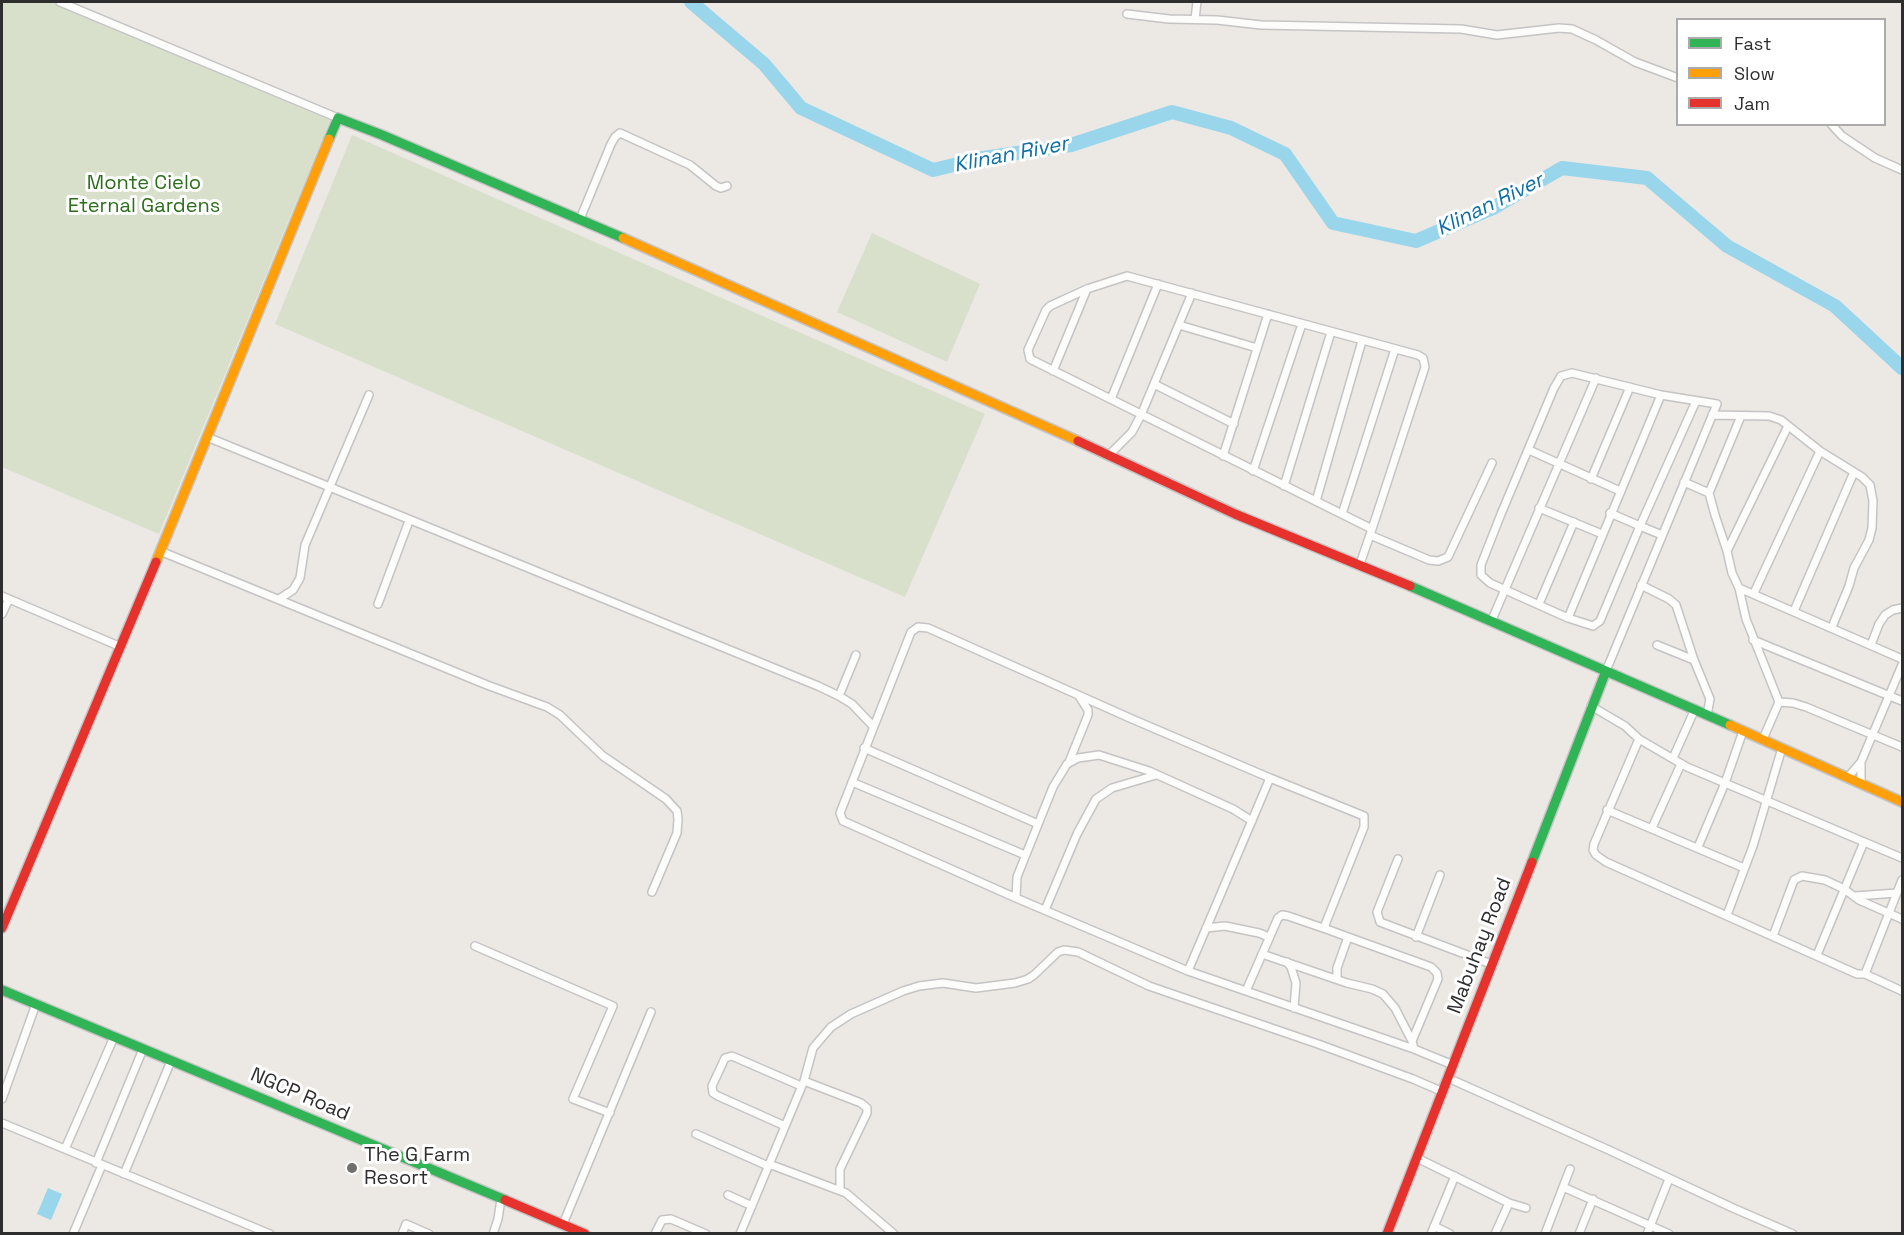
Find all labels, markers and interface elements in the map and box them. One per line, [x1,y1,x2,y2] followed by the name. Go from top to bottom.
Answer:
[1676,18,1886,126] legend
[1734,32,1771,55] text: Fast
[1734,62,1775,85] text: Slow
[1734,92,1770,115] text: Jam
[952,132,1070,178] water label: Klinan River
[1432,168,1548,242] water label: Klinan River
[68,172,220,219] park label: Monte Cielo Eternal Gardens
[1443,875,1517,1017] street label: Mabuhay Road
[247,1063,353,1127] street label: NGCP Road
[364,1144,470,1191] place label: The G Farm Resort
[345,1161,359,1175] marker: The G Farm Resort

